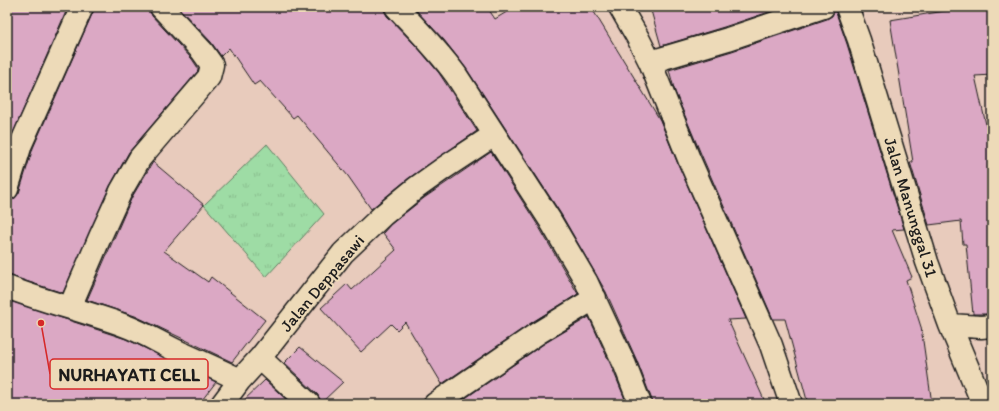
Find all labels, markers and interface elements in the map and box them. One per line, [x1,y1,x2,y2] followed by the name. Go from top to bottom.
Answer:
[880,134,942,280] street label: Jalan Manunggal 31
[276,230,368,336] street label: Jalan Deppasawi
[50,359,208,389] callout: NURHAYATI CELL
[58,364,201,386] text: NURHAYATI CELL

